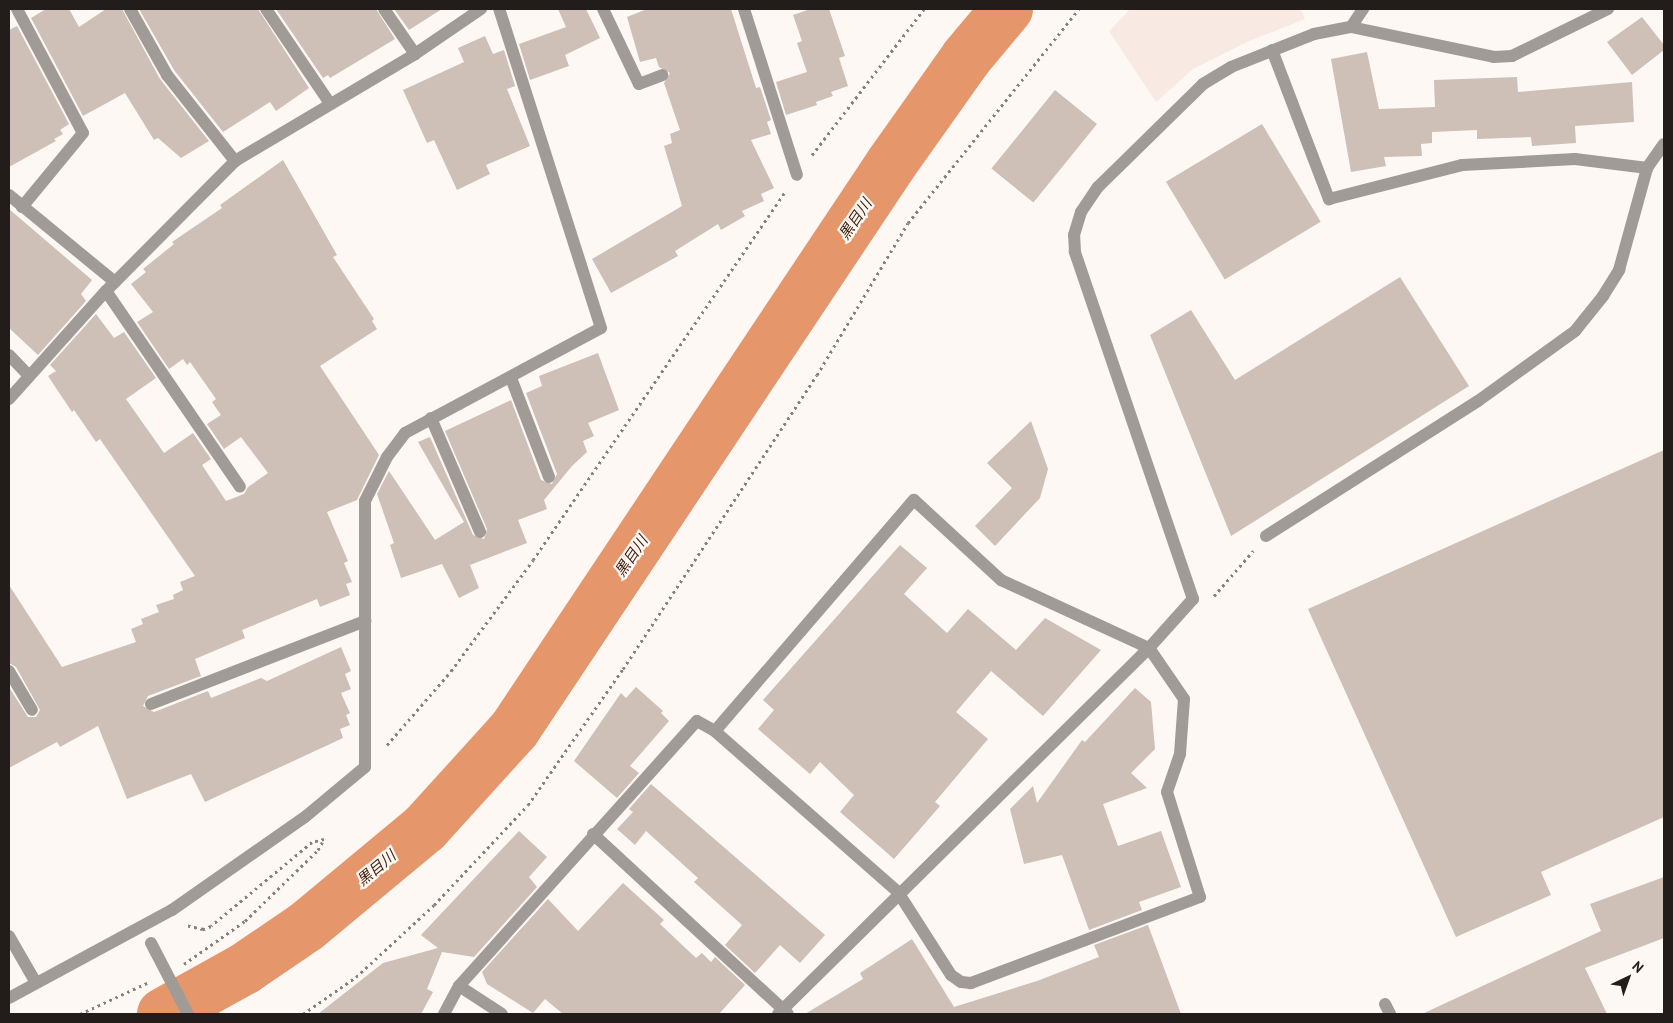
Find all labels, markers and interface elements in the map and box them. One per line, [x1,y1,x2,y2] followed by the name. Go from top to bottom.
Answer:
[835,195,875,243] water label: 黒目川
[611,532,651,580] water label: 黒目川
[353,847,399,889] water label: 黒目川
[1603,953,1653,1003] north arrow
[1629,957,1647,977] text: N

